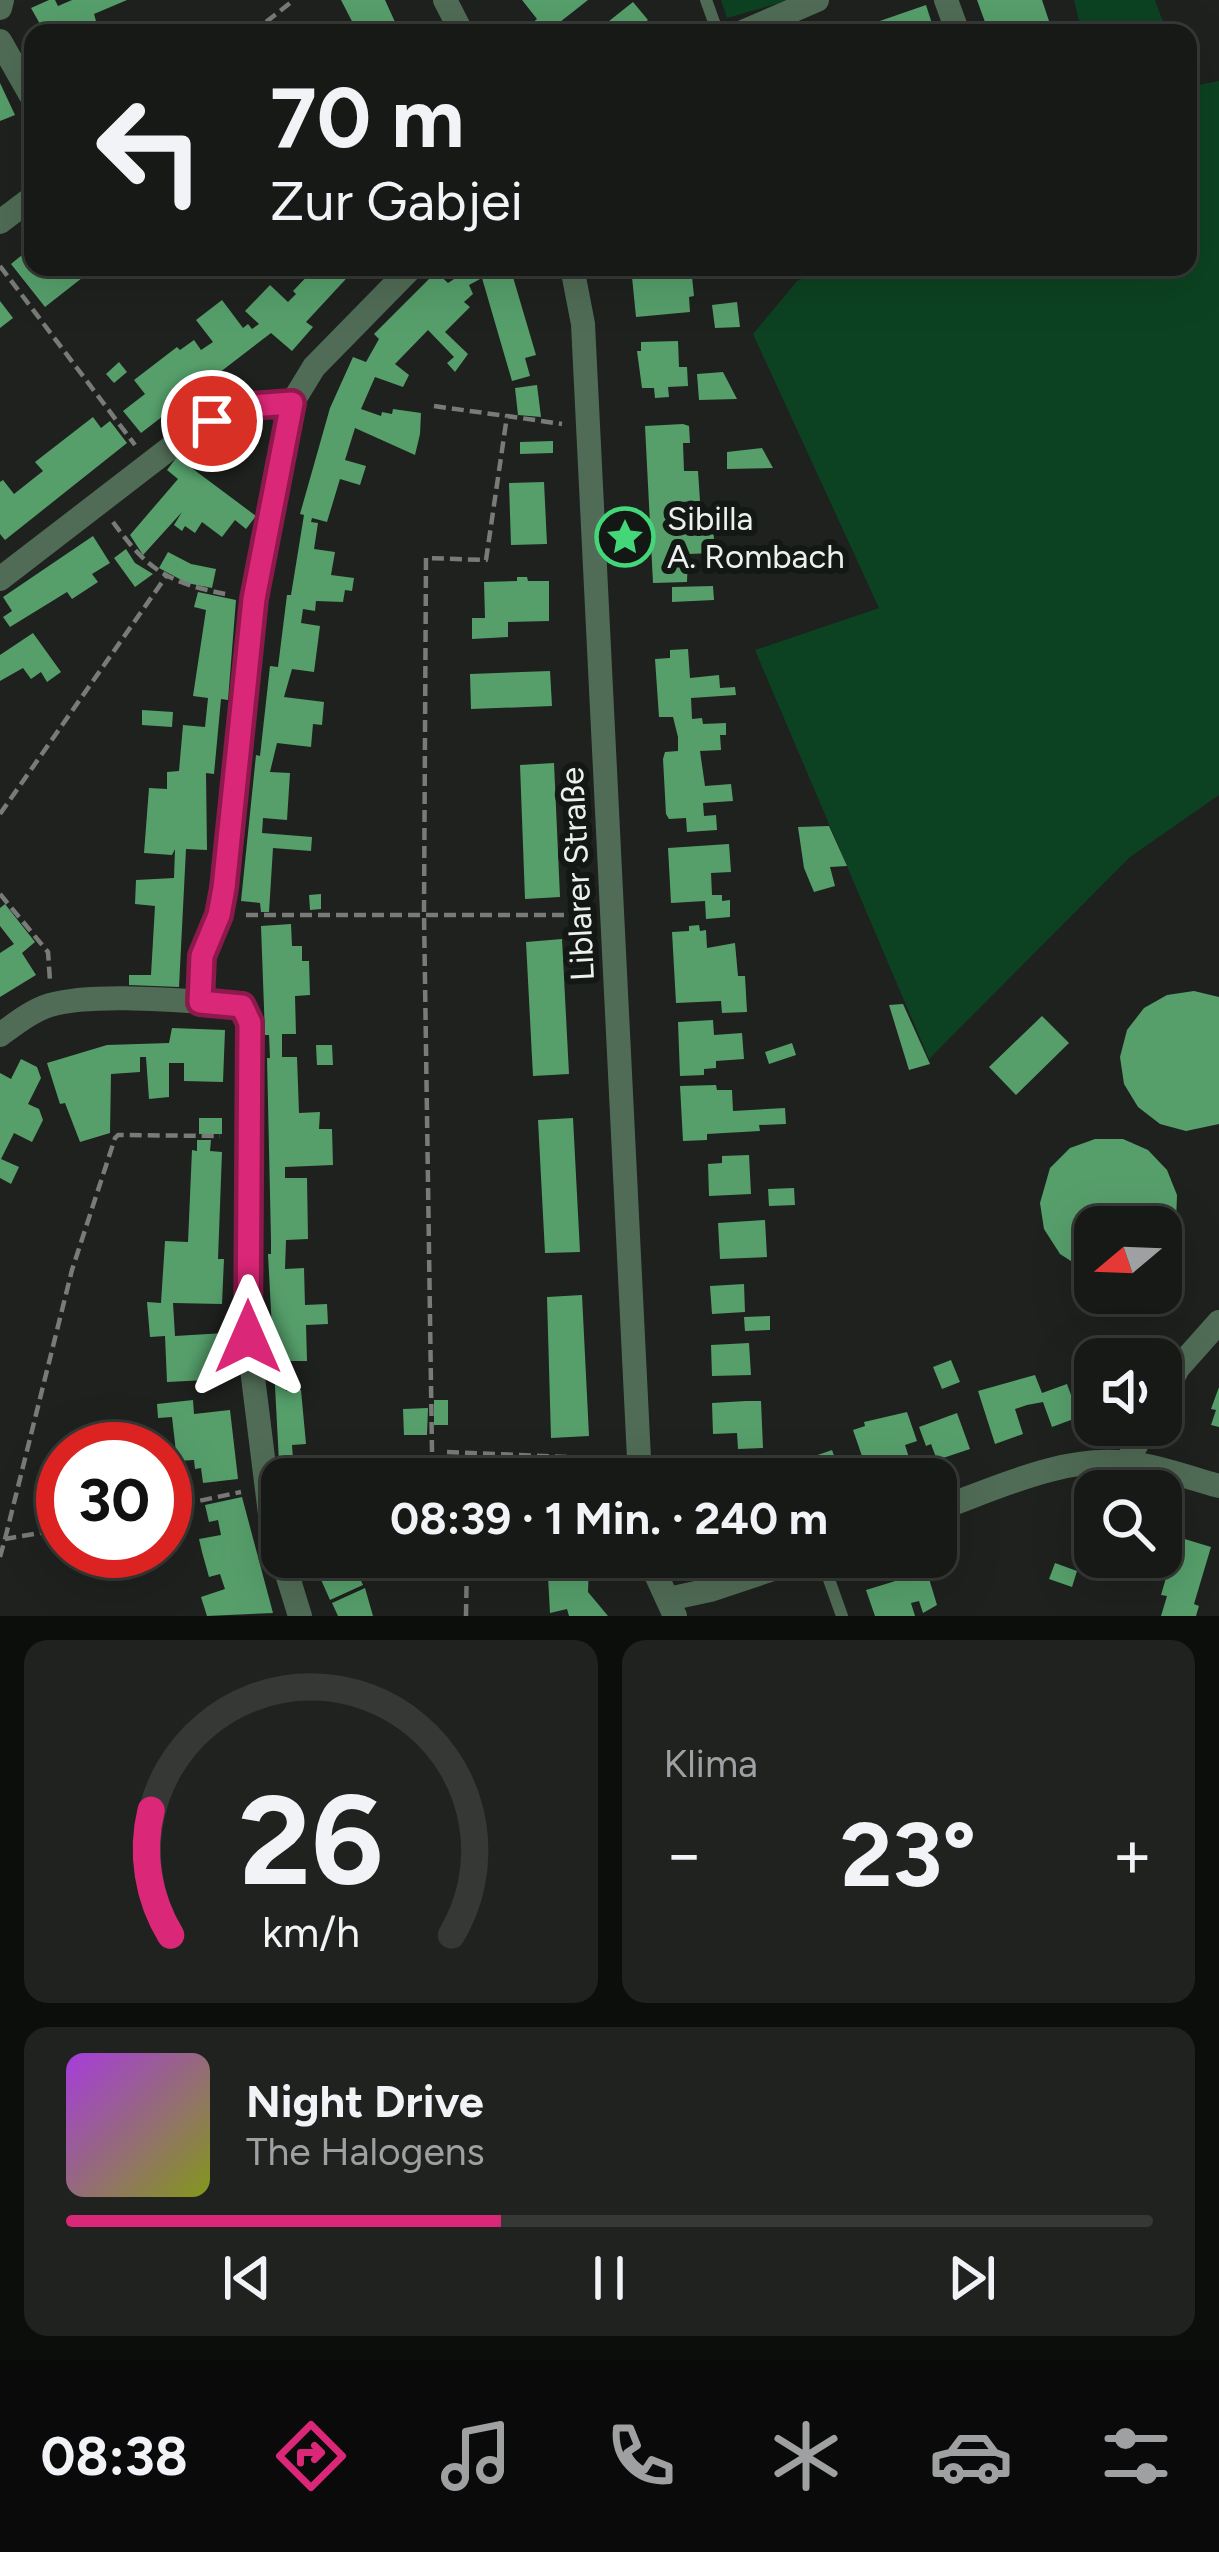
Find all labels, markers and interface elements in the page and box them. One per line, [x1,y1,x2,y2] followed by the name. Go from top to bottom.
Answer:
[270,67,464,168] text: 70 m
[72,72,228,228] icon: left
[270,169,523,234] text: Zur Gabjei
[161,370,263,472] pin
[179,388,245,454] icon: arrive
[667,499,845,576] place label: Sibilla A. Rombach
[594,506,656,568] place icon: Sibilla A. Rombach
[552,766,602,982] street label: Liblarer Straße
[1074,1206,1182,1314] north arrow
[1074,1206,1182,1578] map controls
[185,1274,311,1400] position arrow
[1074,1338,1182,1446] button: sound
[36,1422,192,1578] speed limit sign: 30
[1074,1470,1182,1578] button: search
[390,1491,828,1545] text: 08:39 · 1 Min. · 240 m
[664,1740,758,1787] text: Klima
[238,1765,383,1915] text: 26
[840,1800,976,1909] text: 23°
[664,1814,705,1894] text: −
[1112,1814,1153,1894] text: +
[262,1905,360,1957] text: km/h
[246,2074,484,2128] text: Night Drive
[246,2128,485,2175] text: The Halogens
[214,2245,280,2311] icon: previous
[576,2245,642,2311] icon: pause
[939,2245,1005,2311] icon: next
[269,2414,353,2498] icon: directions
[434,2414,518,2498] icon: music
[599,2414,683,2498] icon: phone
[764,2414,848,2498] icon: climate
[929,2414,1013,2498] icon: car
[1094,2414,1178,2498] icon: filters
[41,2424,188,2489] text: 08:38

